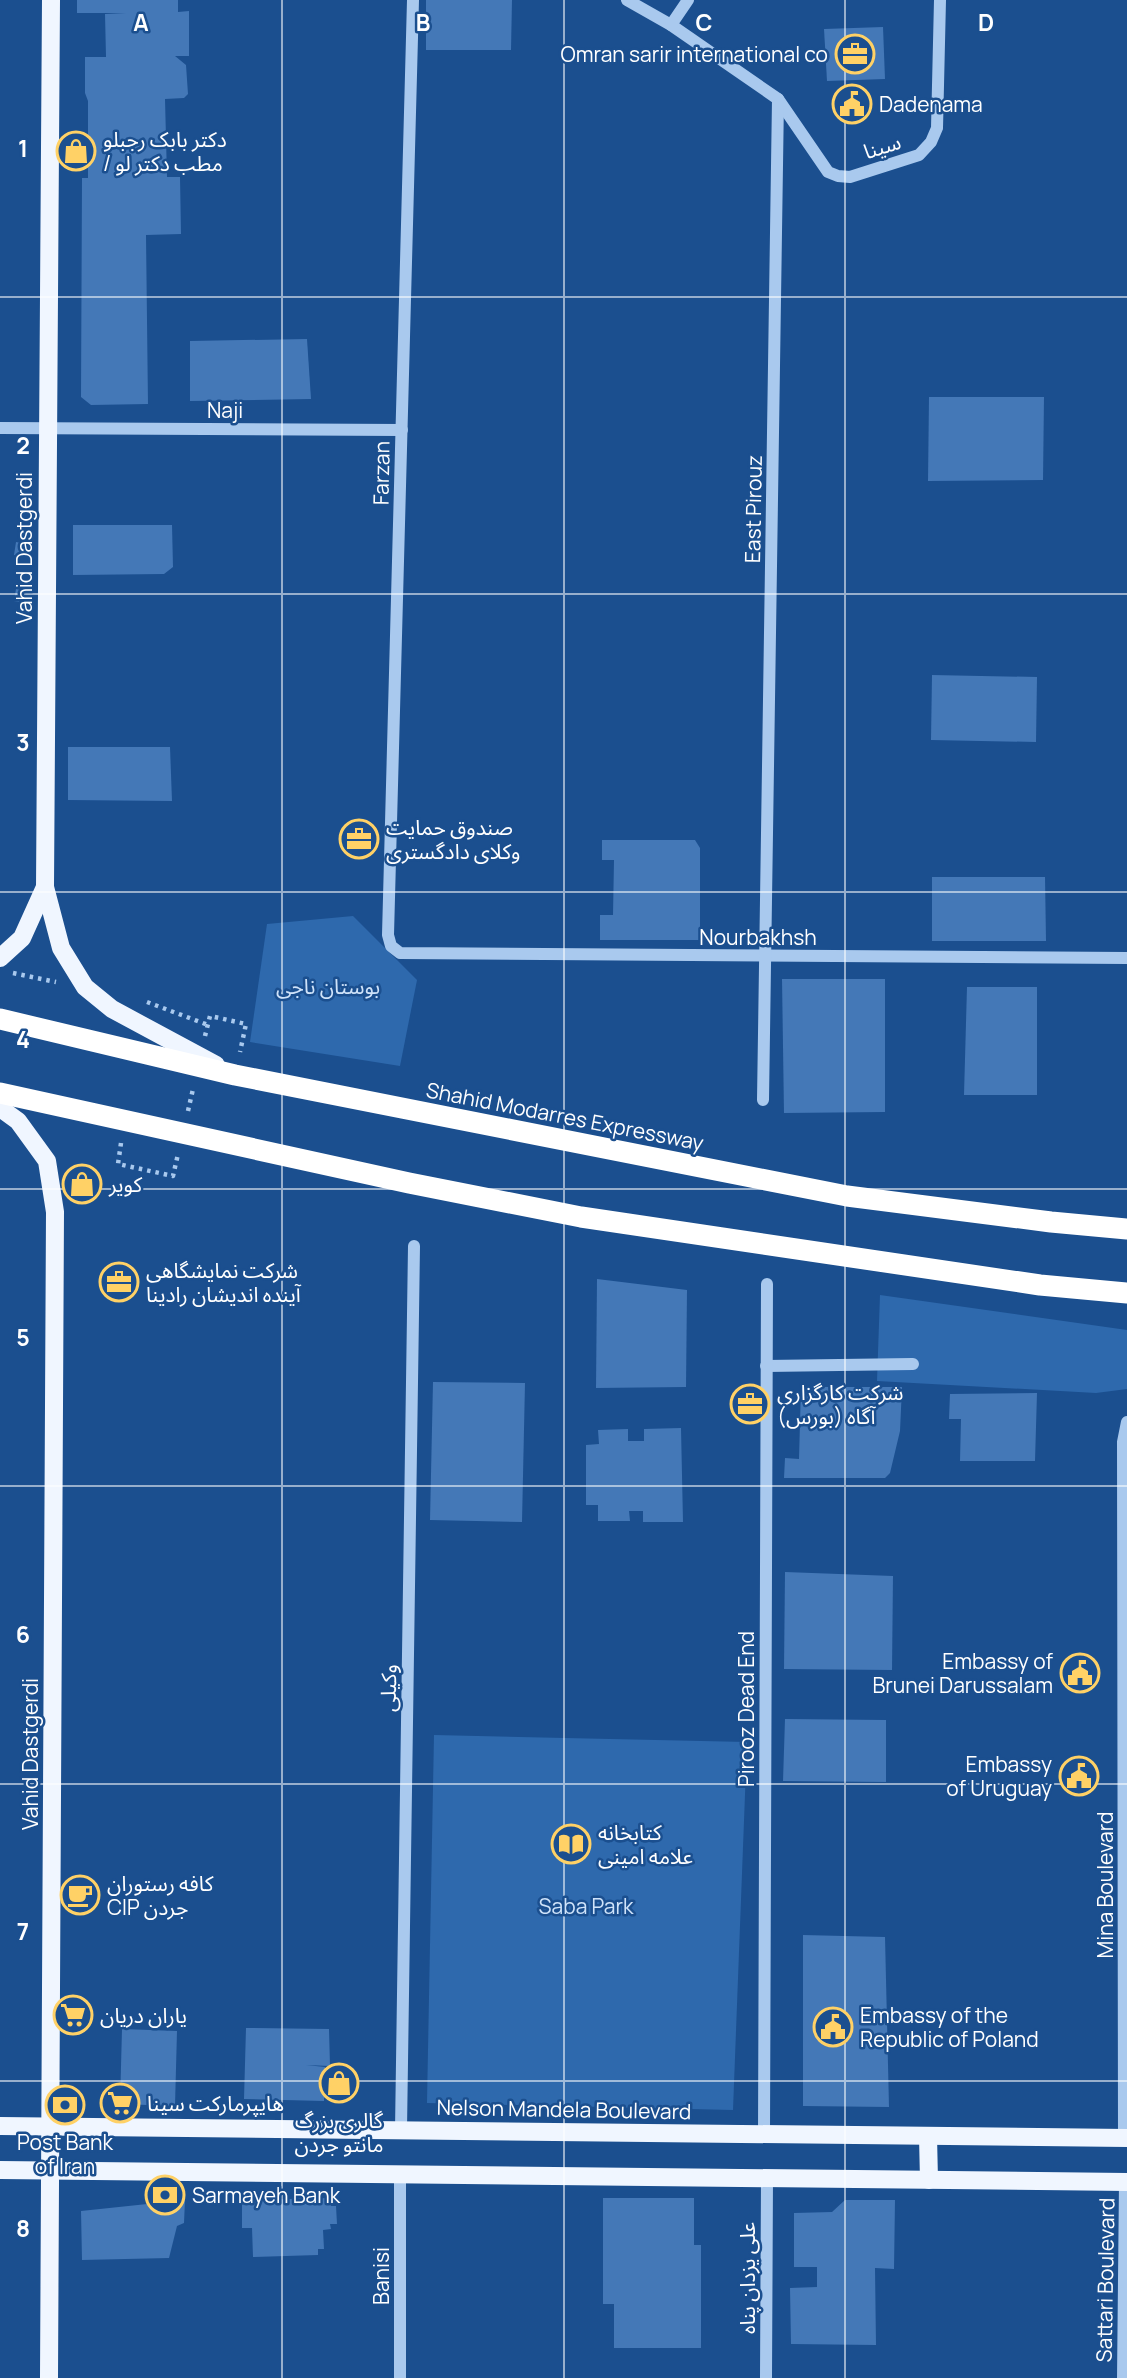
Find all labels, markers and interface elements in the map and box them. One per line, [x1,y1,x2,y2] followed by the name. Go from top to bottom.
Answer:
[133,6,149,38] text: A
[416,6,430,38] text: B
[696,6,713,38] text: C
[978,6,994,38] text: D
[834,33,876,75] office icon: Omran sarir international co
[561,40,828,68] place label: Omran sarir international co
[831,83,873,125] public building icon: Dadenama
[879,90,983,118] place label: Dadenama
[103,125,227,177] place label: دکتر بابک رجبلو / مطب دکتر لو
[860,127,904,165] street label: سینا
[55,130,97,172] shop icon: دکتر بابک رجبلو / مطب دکتر لو
[18,132,28,164] text: 1
[207,396,243,424] street label: Naji
[16,429,30,461] text: 2
[366,441,396,505] street label: Farzan
[738,455,768,563] street label: East Pirouz
[10,472,38,624] street label: Vahid Dastgerdi
[16,726,30,758] text: 3
[386,813,520,865] place label: صندوق حمایت وکلای دادگستری
[338,818,380,860] office icon: صندوق حمایت وکلای دادگستری
[699,923,817,951] street label: Nourbakhsh
[276,972,380,1000] park label: بوستان ناجی
[16,1023,30,1055] text: 4
[424,1075,706,1157] street label: Shahid Modarres Expressway
[61,1163,103,1205] shop icon: کویر
[108,1170,143,1198] place label: کویر
[146,1256,302,1308] place label: شرکت نمایشگاهی آینده اندیشان رادینا
[98,1261,140,1303] office icon: شرکت نمایشگاهی آینده اندیشان رادینا
[16,1321,30,1353] text: 5
[777,1378,903,1430] place label: شرکت کارگزاری آگاه (بورس)
[729,1383,771,1425] office icon: شرکت کارگزاری آگاه (بورس)
[16,1618,30,1650] text: 6
[732,1631,760,1787] street label: Pirooz Dead End
[872,1647,1054,1699] place label: Embassy of Brunei Darussalam
[1059,1652,1101,1694] public building icon: Embassy of Brunei Darussalam
[374,1664,402,1712] street label: وكيلی
[16,1678,44,1830] street label: Vahid Dastgerdi
[946,1750,1052,1802] place label: Embassy of Uruguay
[1058,1755,1100,1797] public building icon: Embassy of Uruguay
[1091,1812,1119,1958] street label: Mina Boulevard
[598,1818,693,1870] place label: کتابخانه علامه امینی
[550,1823,592,1865] library icon: کتابخانه علامه امینی
[107,1869,214,1921] place label: كافه رستوران CIP جردن
[59,1874,101,1916] cafe icon: كافه رستوران CIP جردن
[539,1892,634,1920] park label: Saba Park
[17,1915,29,1947] text: 7
[52,1994,94,2036] supermarket icon: یاران دریان
[100,2001,187,2029] place label: یاران دریان
[860,2001,1039,2053] place label: Embassy of the Republic of Poland
[812,2006,854,2048] public building icon: Embassy of the Republic of Poland
[318,2062,360,2104] shop icon: گالری بزرگ مانتو جردن
[99,2082,141,2124] supermarket icon: هایپرمارکت سینا
[44,2084,86,2126] bank icon: Post Bank of Iran
[147,2089,284,2117] place label: هایپرمارکت سینا
[436,2093,692,2125] street label: Nelson Mandela Boulevard
[294,2106,384,2158] place label: گالری بزرگ مانتو جردن
[17,2128,114,2180] place label: Post Bank of Iran
[144,2174,186,2216] bank icon: Sarmayeh Bank
[192,2181,341,2209] place label: Sarmayeh Bank
[1090,2197,1120,2363] street label: Sattari Boulevard
[16,2212,30,2244] text: 8
[733,2222,761,2334] street label: علی یزدان پناه
[367,2247,395,2305] street label: Banisi

